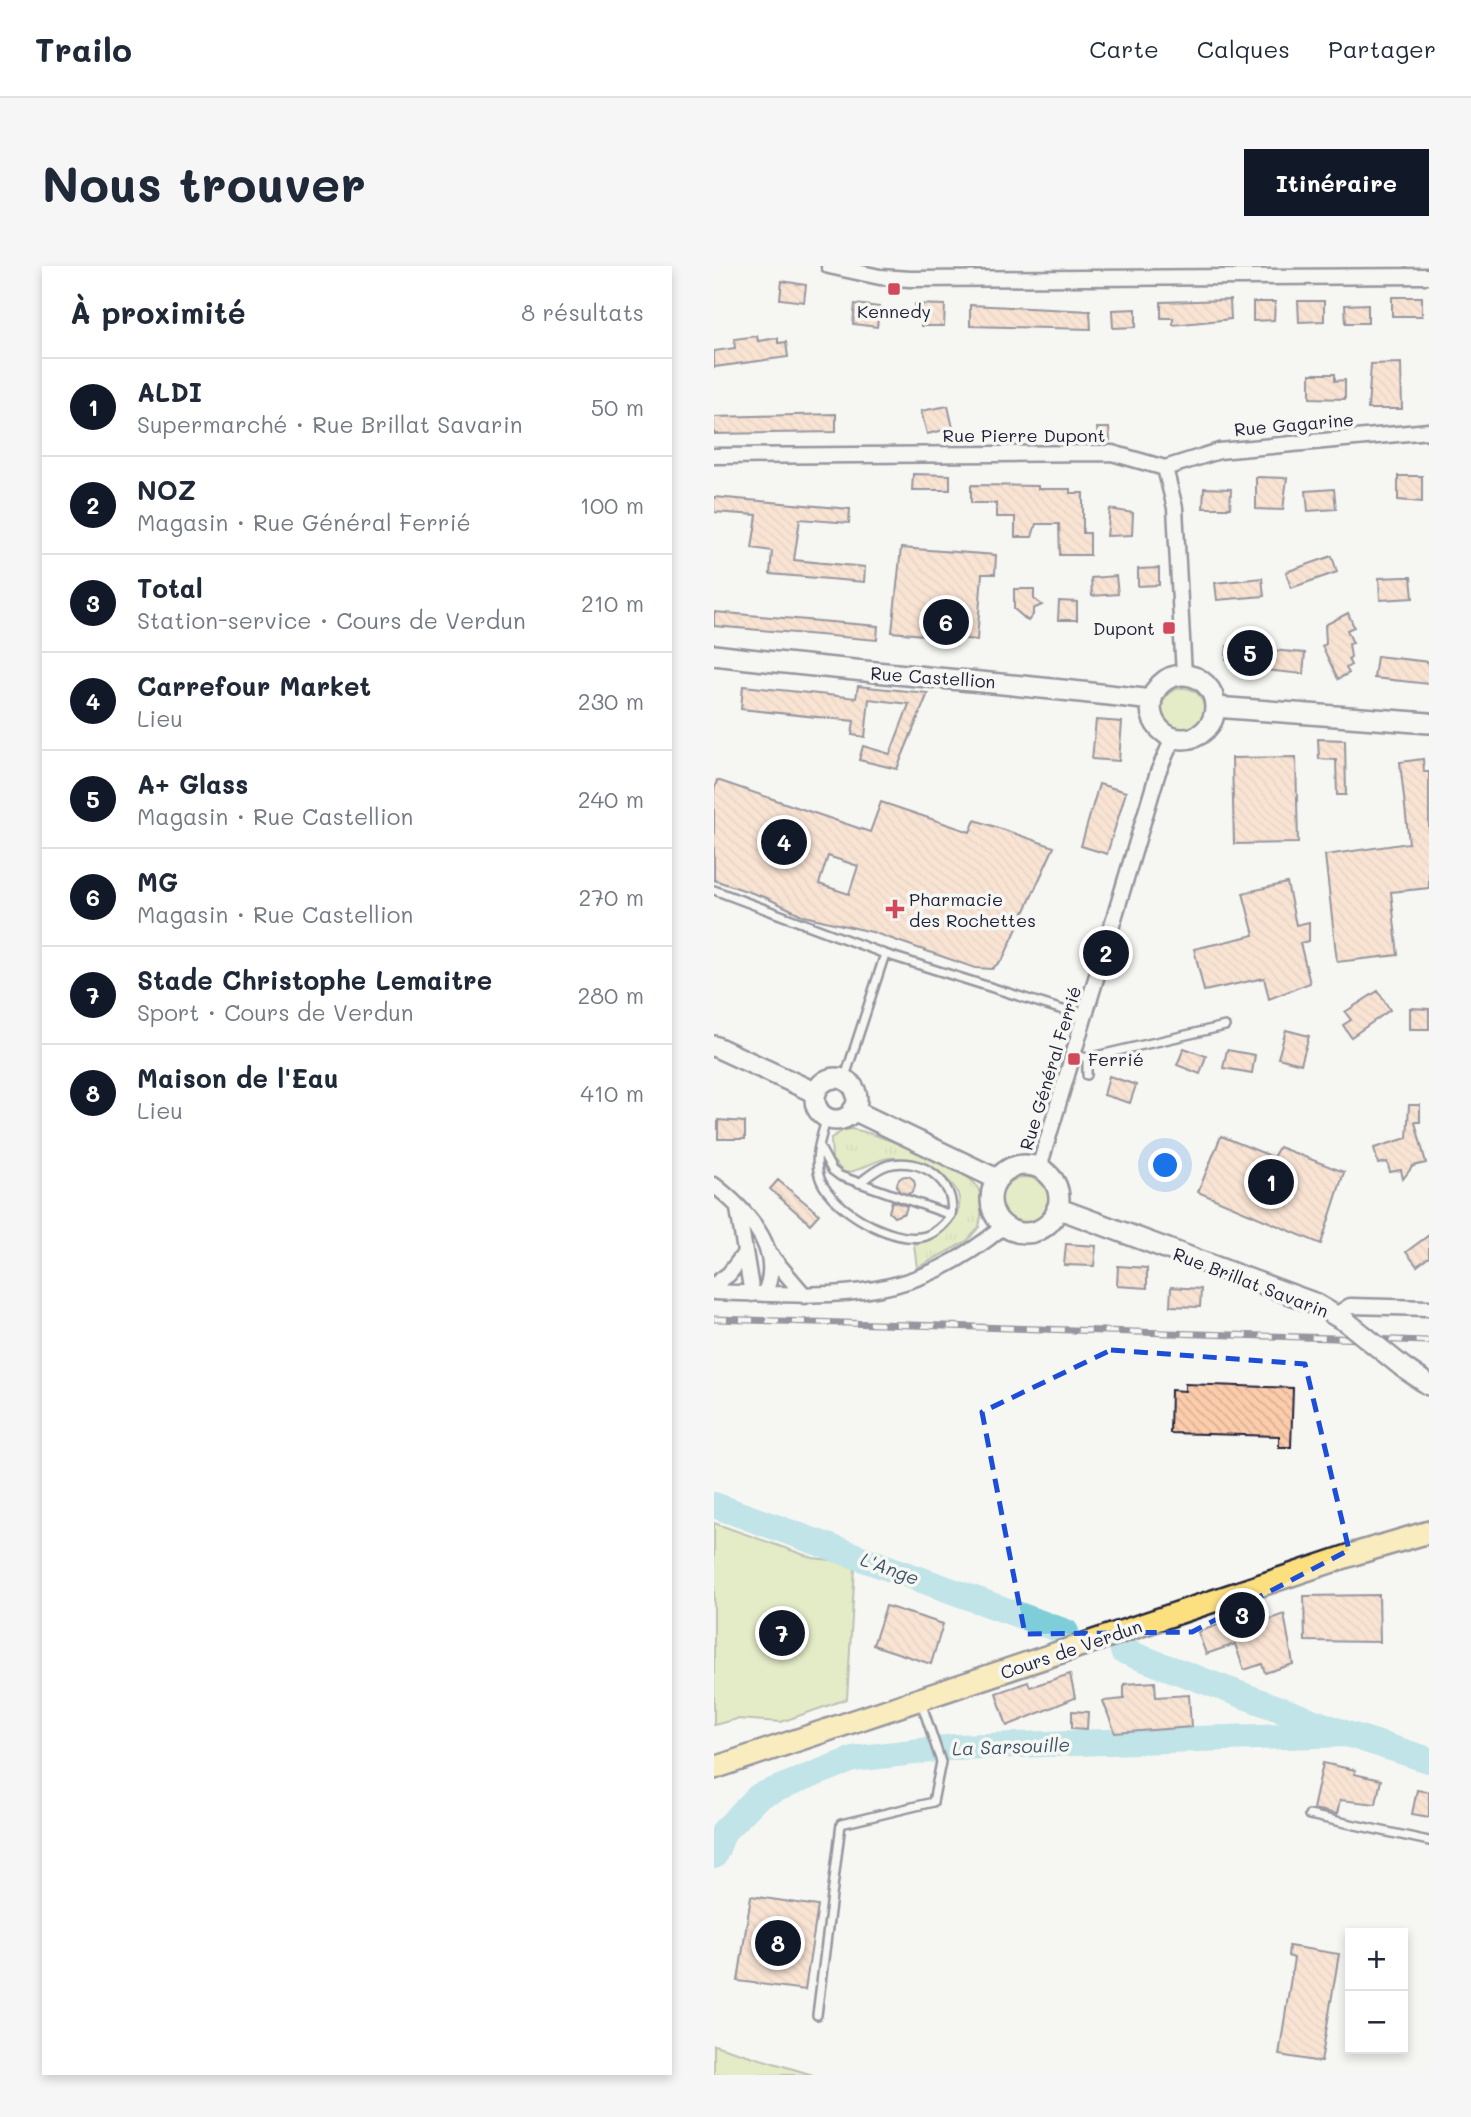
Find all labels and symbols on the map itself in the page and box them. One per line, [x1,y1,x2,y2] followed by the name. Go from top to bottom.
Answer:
[886,281,902,297] marker: Kennedy
[857,299,931,323] place label: Kennedy
[1233,407,1355,441] street label: Rue Gagarine
[943,423,1105,447] street label: Rue Pierre Dupont
[923,596,969,648] pin: 6
[1093,616,1155,640] place label: Dupont
[1161,620,1177,636] marker: Dupont
[1227,627,1273,679] pin: 5
[870,661,996,693] street label: Rue Castellion
[761,816,807,868] pin: 4
[909,887,1036,932] place label: Pharmacie des Rochettes
[887,901,903,917] marker: Pharmacie des Rochettes
[1083,927,1129,979] pin: 2
[1014,983,1086,1153] street label: Rue Général Ferrié
[1088,1047,1144,1071] place label: Ferrié
[1066,1051,1082,1067] marker: Ferrié
[1148,1148,1182,1182] your location
[1248,1156,1294,1208] pin: 1
[1170,1241,1332,1323] street label: Rue Brillat Savarin
[857,1546,923,1590] water label: L'Ange
[1219,1589,1265,1641] pin: 3
[759,1607,805,1659] pin: 7
[997,1614,1145,1684] street label: Cours de Verdun
[952,1731,1070,1761] water label: La Sarsouille
[755,1917,801,1969] pin: 8

